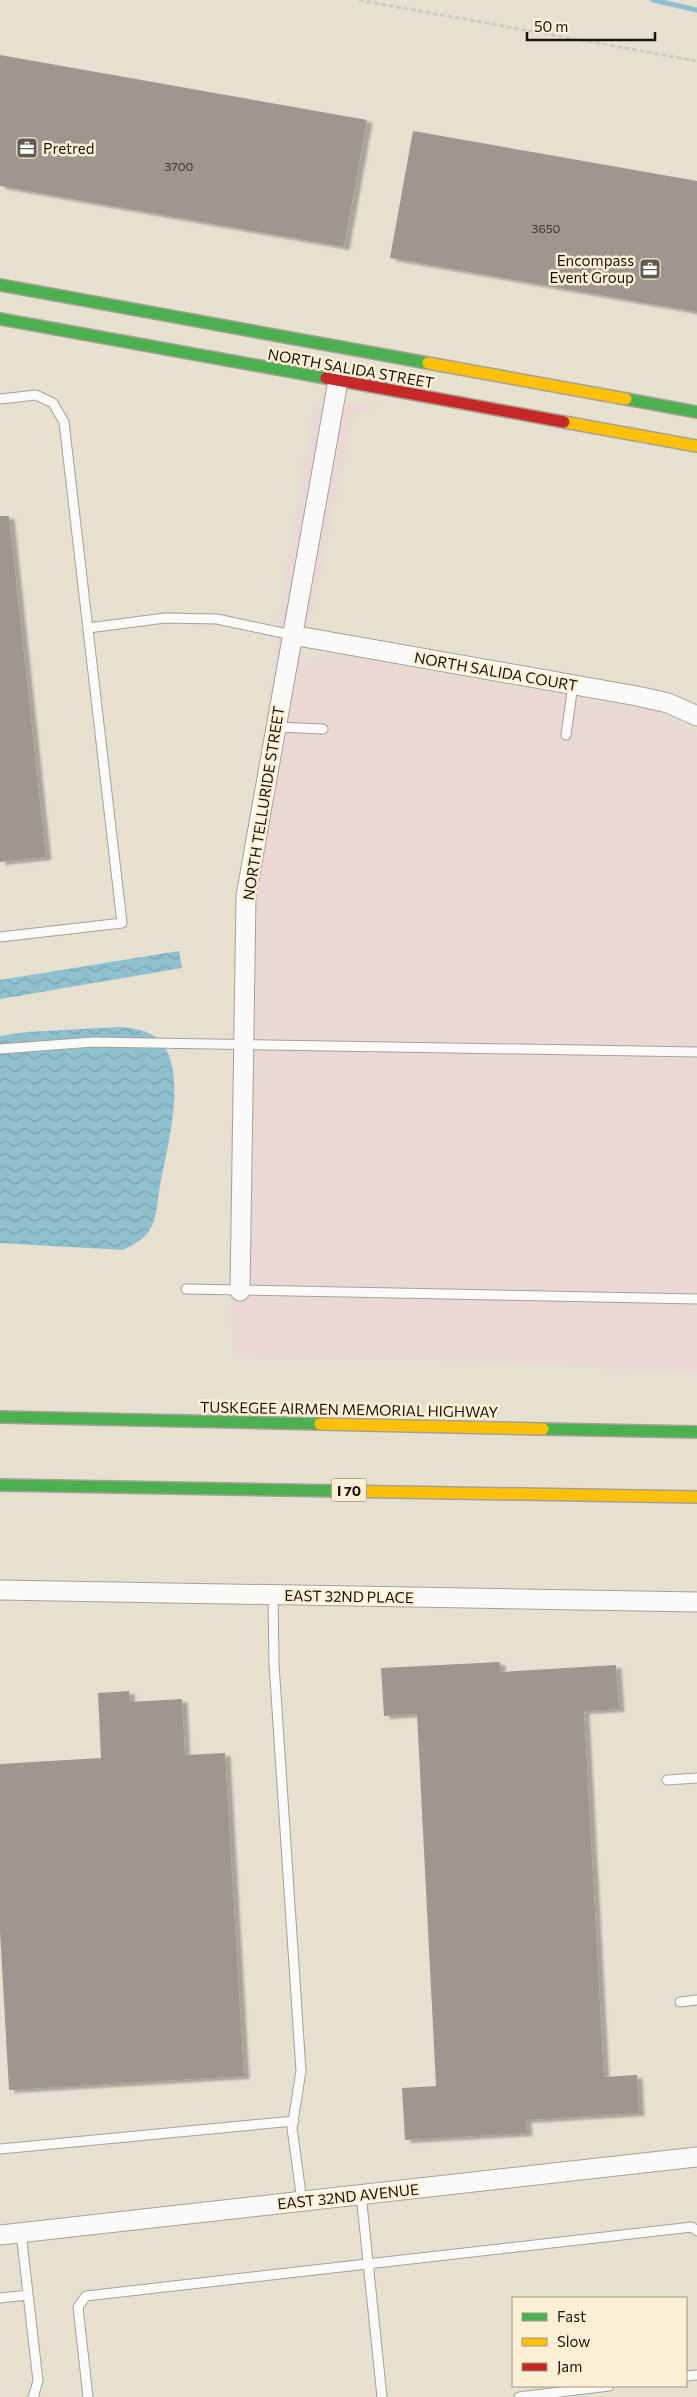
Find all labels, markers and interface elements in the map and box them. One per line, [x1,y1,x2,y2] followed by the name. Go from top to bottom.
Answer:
[527,10,654,42] scale bar
[534,17,568,35] text: 50 m
[15,136,39,160] office icon: Pretred
[43,139,94,157] place label: Pretred
[165,159,194,173] house number: 3700
[532,221,561,235] house number: 3650
[549,251,634,286] place label: Encompass Event Group
[638,257,662,281] office icon: Encompass Event Group
[266,345,436,392] street label: NORTH SALIDA STREET
[413,648,579,694] street label: NORTH SALIDA COURT
[239,704,287,901] street label: NORTH TELLURIDE STREET
[200,1397,499,1421] street label: TUSKEGEE AIRMEN MEMORIAL HIGHWAY
[332,1478,366,1502] road number: I 70
[284,1586,414,1606] street label: EAST 32ND PLACE
[276,2180,420,2212] street label: EAST 32ND AVENUE
[512,2297,687,2387] legend
[557,2307,586,2325] text: Fast
[557,2332,590,2350] text: Slow
[557,2357,582,2375] text: Jam

